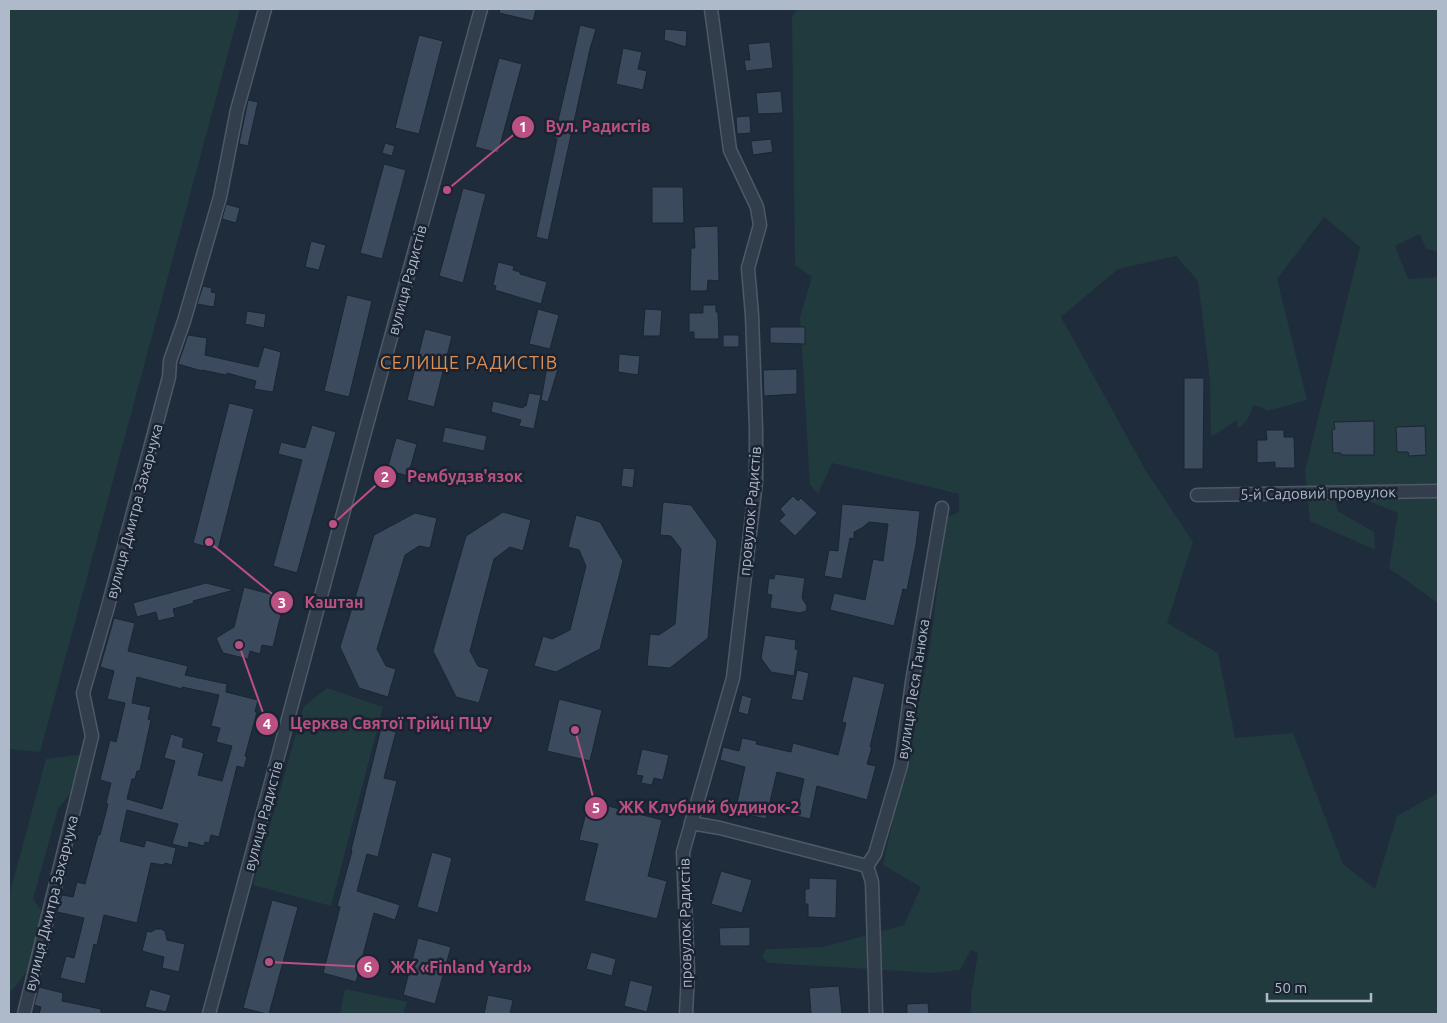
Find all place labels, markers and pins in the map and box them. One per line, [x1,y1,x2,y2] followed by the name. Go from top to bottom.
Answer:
[511,111,661,142] callout: Вул. Радистів
[372,461,533,492] callout: Рембудзв'язок
[270,587,374,618] callout: Каштан
[255,708,502,739] callout: Церква Святої Трійці ПЦУ
[583,792,809,823] callout: ЖК Клубний будинок-2
[355,952,541,983] callout: ЖК «Finland Yard»

